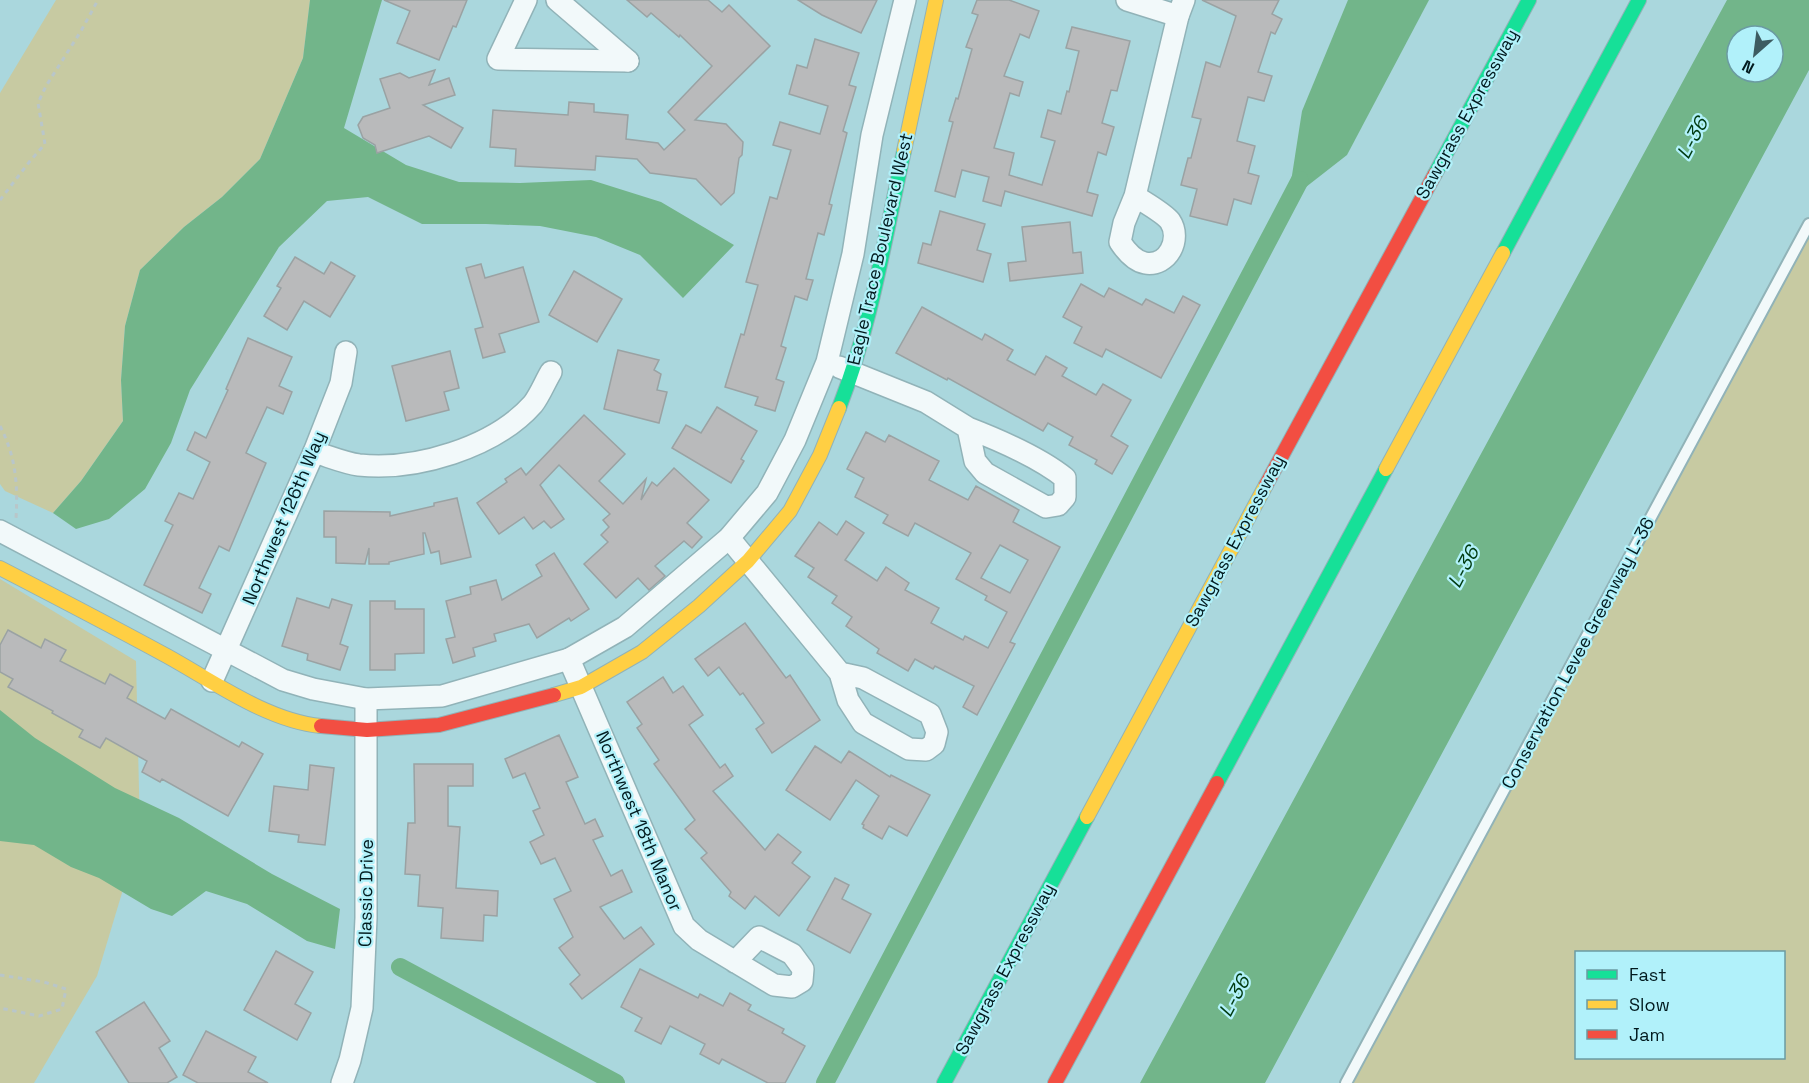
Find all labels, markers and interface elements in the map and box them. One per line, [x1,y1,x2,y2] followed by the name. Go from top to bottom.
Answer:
[1725,24,1785,84] north arrow
[1410,25,1523,203] street label: Sawgrass Expressway
[1739,55,1758,79] text: N
[1670,111,1715,163] water label: L-36
[842,131,917,367] street label: Eagle Trace Boulevard West
[237,428,330,608] street label: Northwest 126th Way
[1180,451,1290,631] street label: Sawgrass Expressway
[1496,513,1659,793] street label: Conservation Levee Greenway L-36
[1441,540,1486,592] water label: L-36
[591,727,688,915] street label: Northwest 18th Manor
[353,839,378,947] street label: Classic Drive
[950,879,1060,1059] street label: Sawgrass Expressway
[1575,951,1785,1059] legend
[1629,963,1666,986] text: Fast
[1212,969,1257,1021] water label: L-36
[1629,993,1670,1016] text: Slow
[1629,1023,1665,1046] text: Jam

